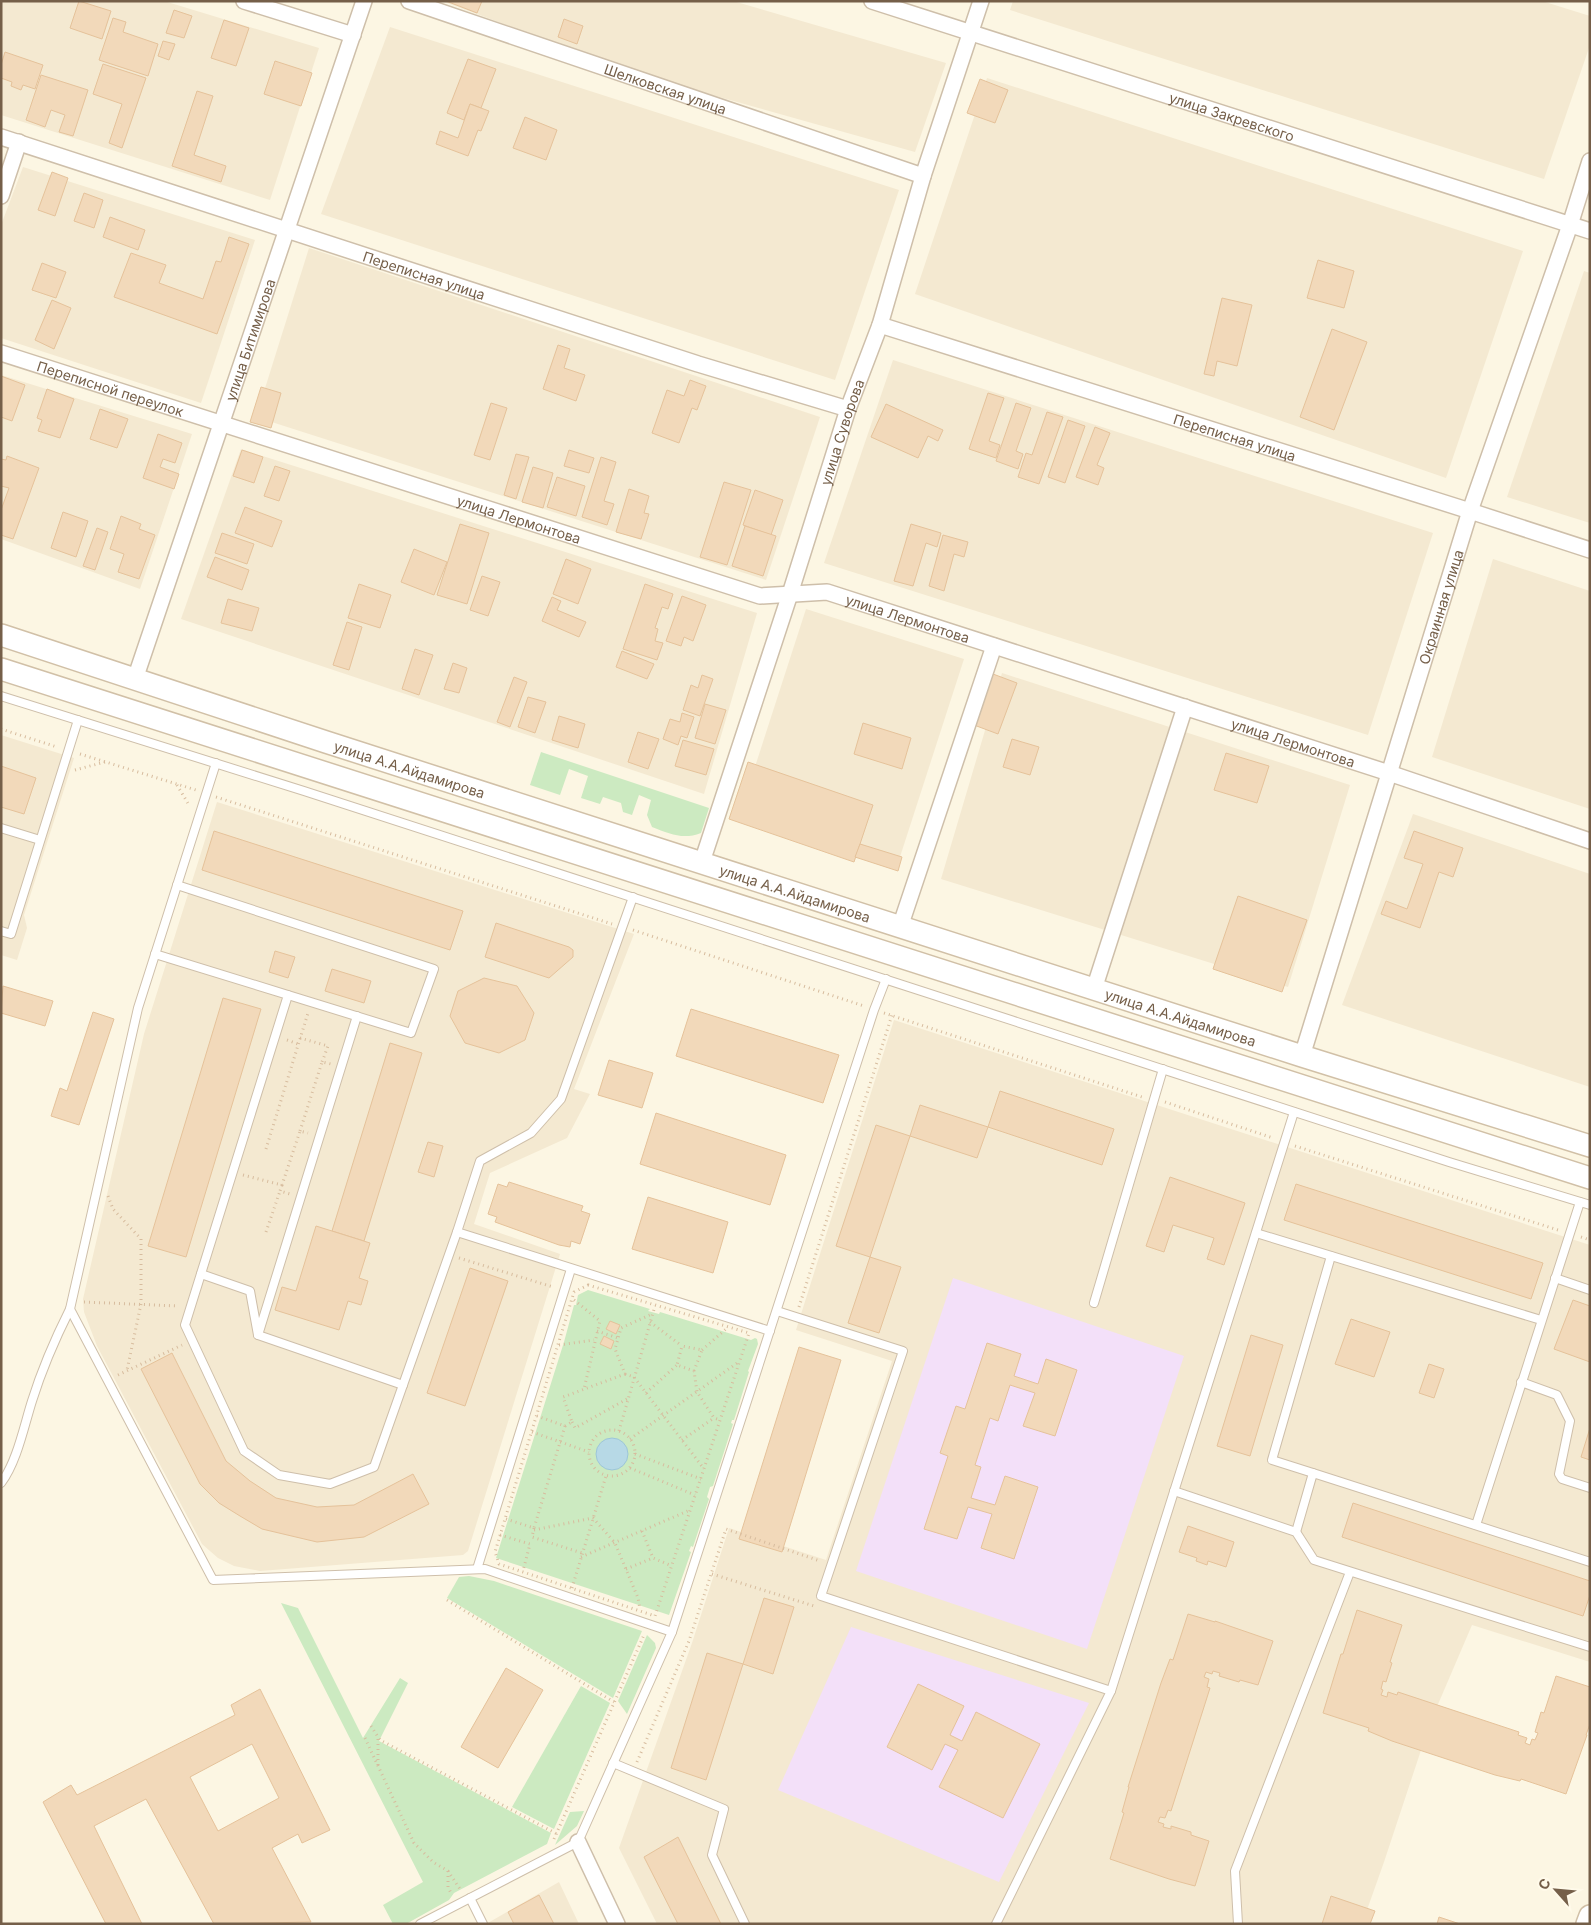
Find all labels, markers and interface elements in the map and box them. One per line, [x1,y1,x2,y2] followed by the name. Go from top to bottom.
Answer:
[602,60,729,117] street label: Шелковская улица
[1167,88,1297,144] street label: улица Закревского
[361,247,487,303] street label: Переписная улица
[221,276,278,403] street label: улица Битимирова
[35,357,186,420] street label: Переписной переулок
[816,377,867,487] street label: улица Суворова
[1171,410,1298,464] street label: Переписная улица
[455,491,583,547] street label: улица Лермонтова
[1415,547,1466,666] street label: Окраинная улица
[844,590,972,646] street label: улица Лермонтова
[1229,714,1357,770] street label: улица Лермонтова
[332,737,487,801] street label: улица А.А.Айдамирова
[718,861,873,925] street label: улица А.А.Айдамирова
[1103,985,1258,1049] street label: улица А.А.Айдамирова
[1531,1865,1581,1915] north arrow
[1534,1875,1554,1892] text: С

